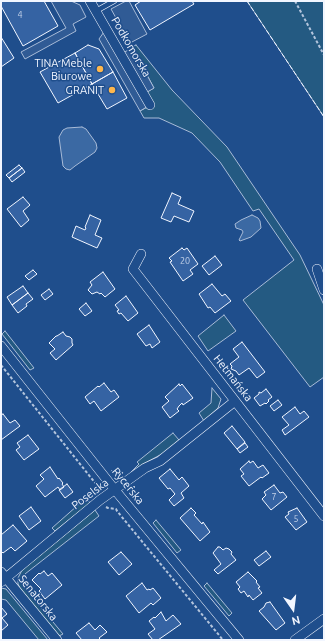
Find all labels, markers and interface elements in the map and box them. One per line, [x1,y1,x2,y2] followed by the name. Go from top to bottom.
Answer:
[17,10,23,20] house number: 4
[108,15,154,79] street label: Podkomorska
[35,56,92,82] place label: TINA Meble Biurowe
[95,64,105,74] marker: TINA Meble Biurowe
[66,83,104,97] place label: GRANIT
[107,85,117,95] marker: GRANIT
[180,256,190,266] house number: 20
[211,352,255,404] street label: Hetmańska
[109,465,147,507] street label: Rycerska
[69,476,111,512] street label: Poselska
[271,492,277,502] house number: 7
[293,514,299,524] house number: 5
[16,573,60,623] street label: Senatorska
[273,589,313,629] north arrow
[290,614,301,627] text: N

